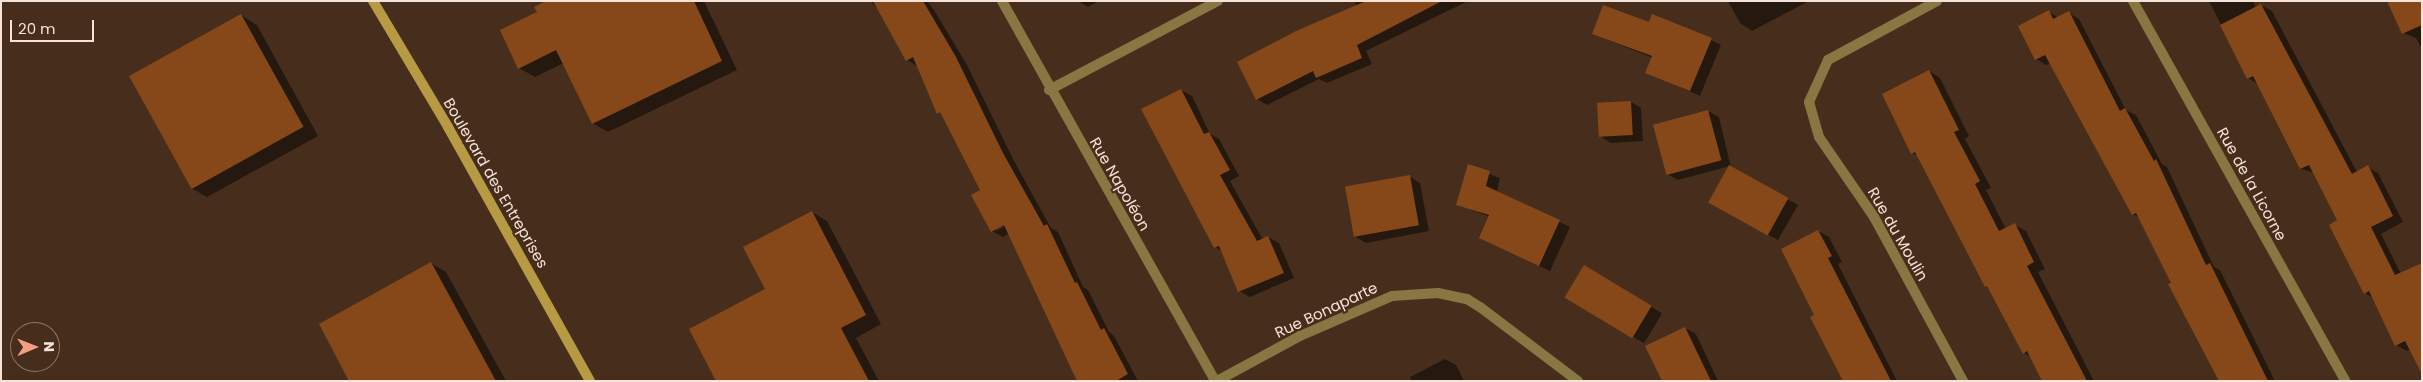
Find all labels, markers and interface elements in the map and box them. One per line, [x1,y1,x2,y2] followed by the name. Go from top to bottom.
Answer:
[12,10,96,42] scale bar
[18,18,56,39] text: 20 m
[440,95,552,271] street label: Boulevard des Entreprises
[2213,124,2291,244] street label: Rue de la Licorne
[1086,134,1154,234] street label: Rue Napoléon
[1864,184,1932,284] street label: Rue du Moulin
[1272,278,1380,342] street label: Rue Bonaparte
[10,322,60,372] north arrow
[39,341,59,352] text: N

